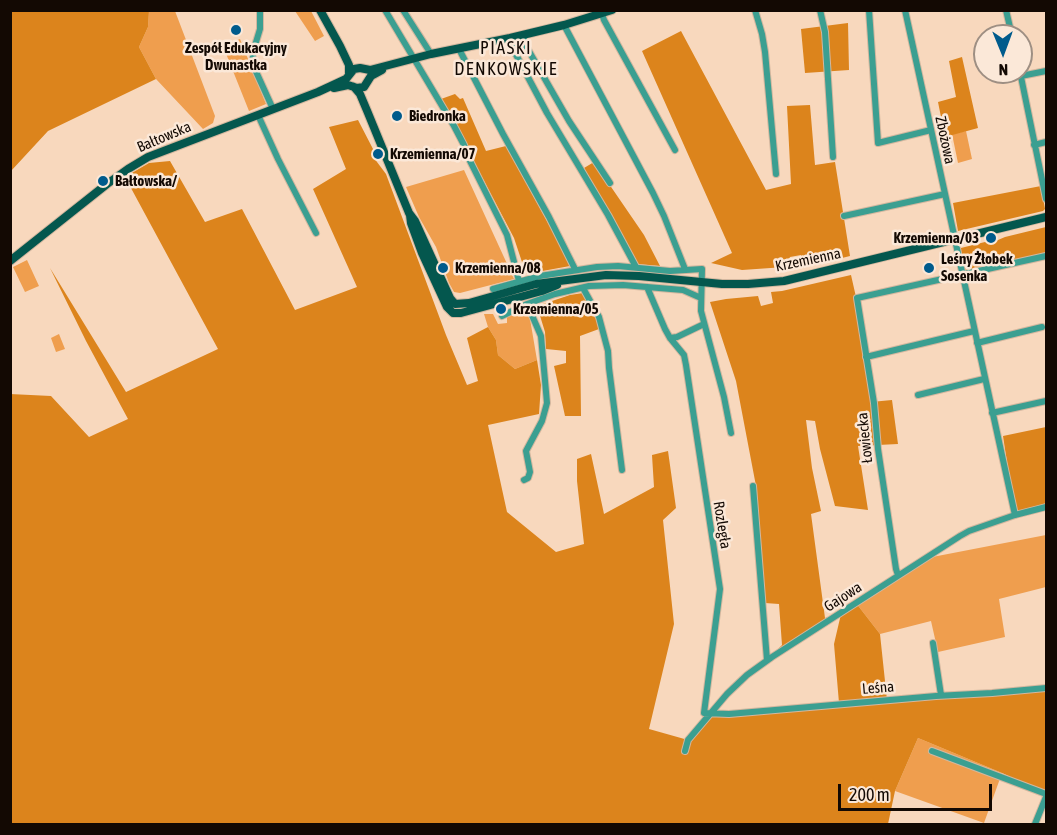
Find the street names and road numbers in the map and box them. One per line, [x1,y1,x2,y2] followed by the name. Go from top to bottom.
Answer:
[931,114,959,166] street label: Zbożowa
[134,118,194,156] street label: Bałtowska
[774,244,842,276] street label: Krzemienna
[853,412,877,464] street label: Łowiecka
[709,500,735,550] street label: Rozległa
[821,578,865,616] street label: Gajowa
[861,678,895,698] street label: Leśna

